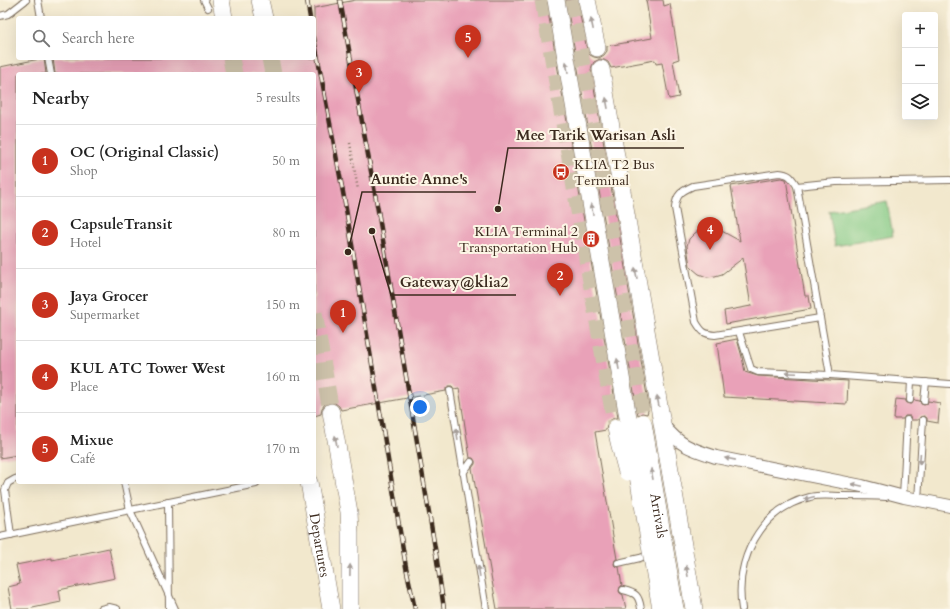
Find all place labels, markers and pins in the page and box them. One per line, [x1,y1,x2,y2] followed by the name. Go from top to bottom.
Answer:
[455,25,481,58] pin: 5
[346,60,372,93] pin: 3
[508,121,684,148] callout: Mee Tarik Warisan Asli
[574,155,655,190] place label: KLIA T2 Bus Terminal
[551,162,571,182] bus stop icon: KLIA T2 Bus Terminal
[362,165,476,192] callout: Auntie Anne's
[697,217,723,250] pin: 4
[459,222,578,257] place label: KLIA Terminal 2 Transportation Hub
[581,229,601,249] building icon: KLIA Terminal 2 Transportation Hub
[547,263,573,296] pin: 2
[391,268,516,295] callout: Gateway@klia2
[330,300,356,333] pin: 1

